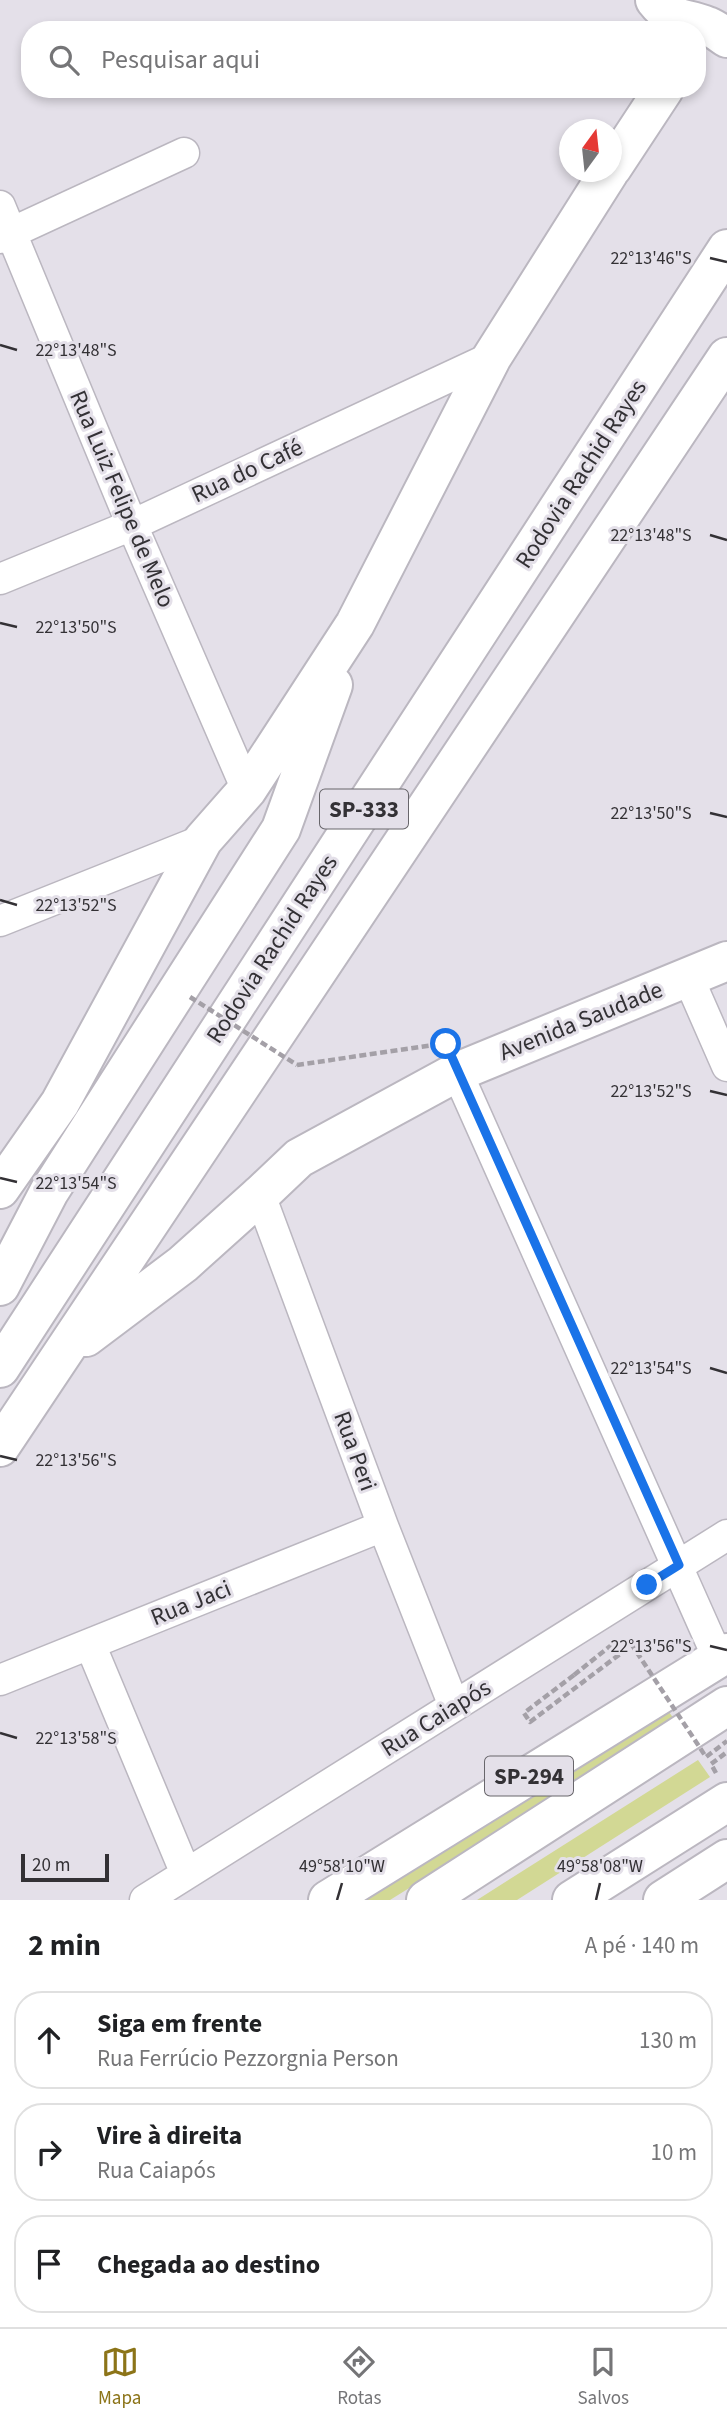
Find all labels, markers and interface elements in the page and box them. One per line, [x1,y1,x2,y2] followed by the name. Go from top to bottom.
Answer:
[21,21,706,98] search box
[45,41,83,79] icon: search
[101,41,260,78] text: Pesquisar aqui
[559,119,622,182] north arrow
[610,246,692,271] text: 22°13'46"S
[35,338,117,363] text: 22°13'48"S
[507,373,655,575] street label: Rodovia Rachid Rayes
[60,385,184,613] street label: Rua Luiz Felipe de Melo
[186,430,308,512] street label: Rua do Café
[610,523,692,548] text: 22°13'48"S
[35,615,117,640] text: 22°13'50"S
[320,790,408,828] road number: SP-333
[610,801,692,826] text: 22°13'50"S
[198,848,346,1050] street label: Rodovia Rachid Rayes
[35,893,117,918] text: 22°13'52"S
[494,972,668,1070] street label: Avenida Saudade
[430,1028,461,1059] route start
[610,1079,692,1104] text: 22°13'52"S
[35,1171,117,1196] text: 22°13'54"S
[610,1356,692,1381] text: 22°13'54"S
[324,1406,386,1496] street label: Rua Peri
[35,1448,117,1473] text: 22°13'56"S
[631,1569,662,1600] route end
[145,1571,237,1635] street label: Rua Jaci
[610,1634,692,1659] text: 22°13'56"S
[374,1670,498,1766] street label: Rua Caiapós
[35,1726,117,1751] text: 22°13'58"S
[485,1756,573,1796] road number: SP-294
[21,1851,108,1883] scale bar
[32,1852,70,1879] text: 20 m
[299,1854,385,1879] text: 49°58'10"W
[557,1854,643,1879] text: 49°58'08"W
[28,1924,101,1967] text: 2 min
[585,1929,699,1962] text: A pé · 140 m
[97,2005,262,2042] text: Siga em frente
[30,2021,68,2059] icon: ahead
[639,2024,697,2057] text: 130 m
[97,2042,399,2075] text: Rua Ferrúcio Pezzorgnia Person
[97,2117,242,2154] text: Vire à direita
[30,2133,68,2171] icon: right
[650,2136,697,2169] text: 10 m
[97,2154,216,2187] text: Rua Caiapós
[30,2245,68,2283] icon: arrive
[97,2246,320,2283] text: Chegada ao destino
[98,2343,141,2412] tab: Mapa
[337,2343,381,2412] tab: Rotas
[577,2343,629,2412] tab: Salvos

